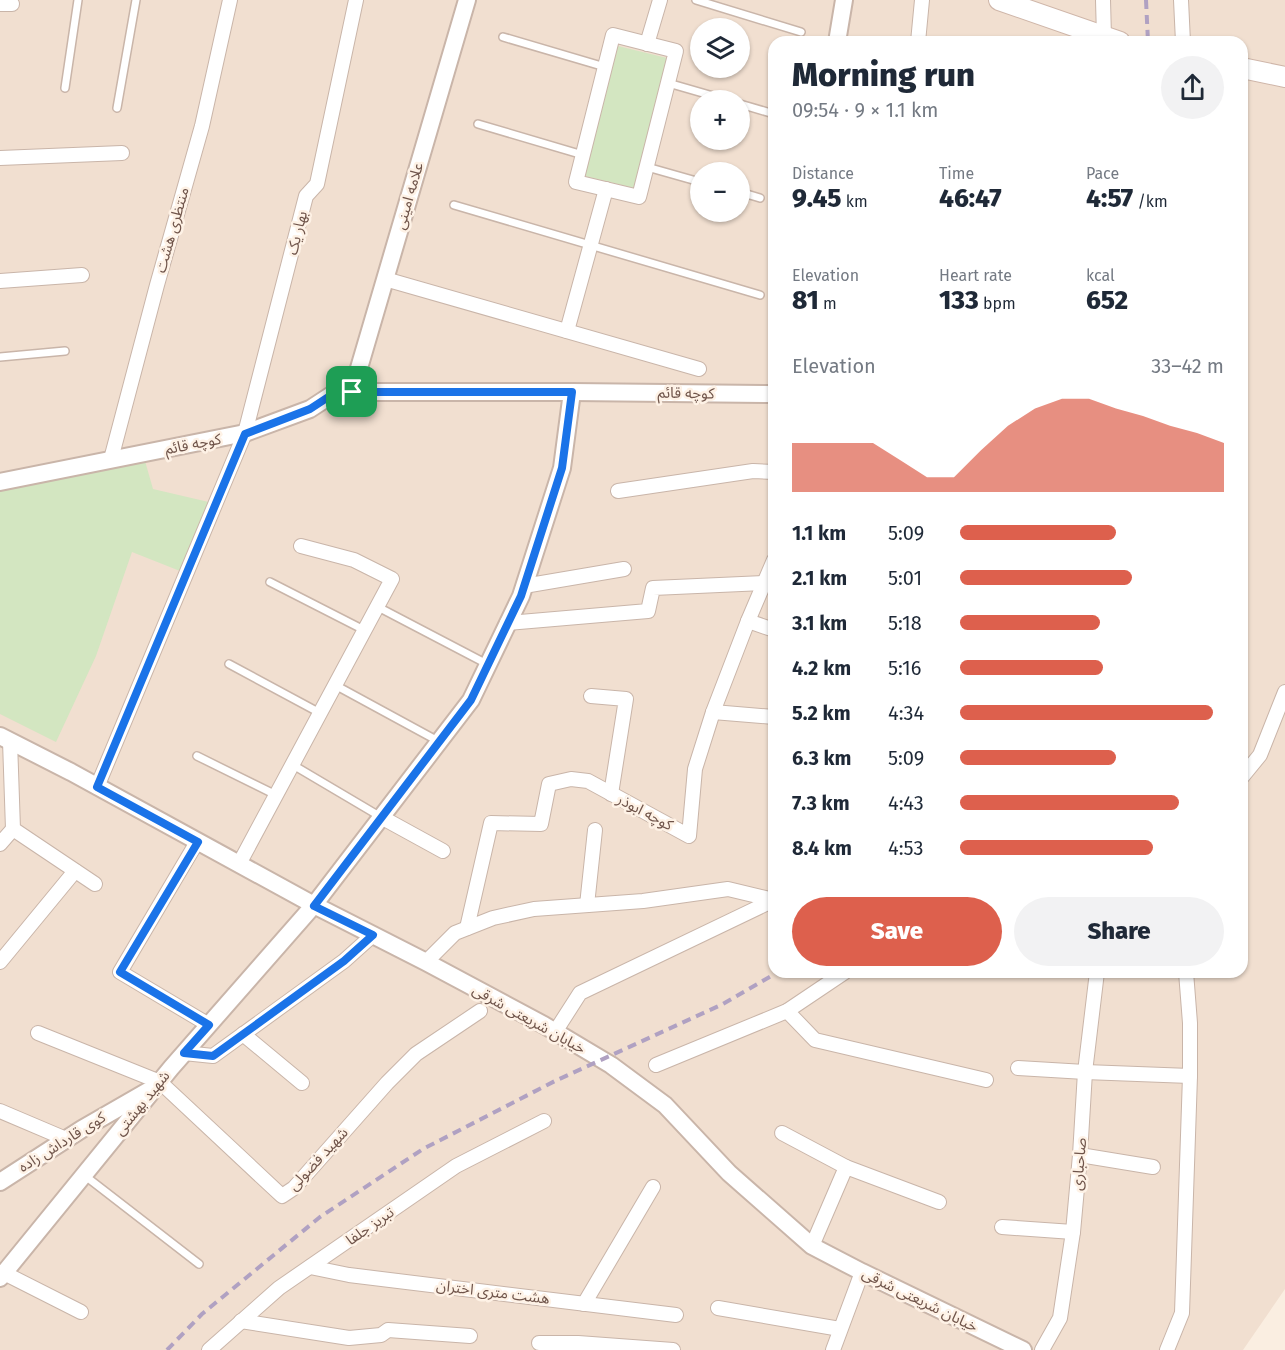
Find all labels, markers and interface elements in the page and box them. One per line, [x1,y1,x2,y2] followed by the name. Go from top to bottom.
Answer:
[690,18,750,222] map controls
[690,18,750,78] button: layers
[792,55,975,95] text: Morning run
[1161,56,1224,119] button: share
[690,90,750,150] button: +
[792,98,938,122] text: 09:54 · 9 × 1.1 km
[391,160,427,232] street label: علامه امینی
[690,162,750,222] button: −
[792,164,854,183] text: Distance
[939,164,974,183] text: Time
[1086,164,1119,183] text: Pace
[792,183,842,214] text: 9.45
[939,183,1002,214] text: 46:47
[1086,183,1133,214] text: 4:57
[151,185,193,275] street label: منتظری هشت
[842,192,868,211] text: km
[1133,192,1168,211] text: /km
[283,209,311,257] street label: بهار یک
[792,266,859,285] text: Elevation
[939,266,1012,285] text: Heart rate
[1086,266,1115,285] text: kcal
[792,285,819,316] text: 81
[939,285,979,316] text: 133
[1086,285,1128,316] text: 652
[819,294,837,313] text: m
[979,294,1016,313] text: bpm
[792,354,876,378] text: Elevation
[1151,354,1224,378] text: 33–42 m
[326,366,377,417] pin
[335,375,368,408] icon: arrive
[657,384,715,405] street label: کوچه قائم
[163,430,224,460] street label: کوچه قائم
[792,521,846,545] text: 1.1 km
[888,521,924,545] text: 5:09
[792,566,847,590] text: 2.1 km
[888,566,922,590] text: 5:01
[792,611,847,635] text: 3.1 km
[888,611,922,635] text: 5:18
[792,656,851,680] text: 4.2 km
[888,656,921,680] text: 5:16
[792,701,851,725] text: 5.2 km
[888,701,924,725] text: 4:34
[792,746,851,770] text: 6.3 km
[888,746,924,770] text: 5:09
[613,789,677,836] street label: کوچه ابوذر
[792,791,850,815] text: 7.3 km
[888,791,924,815] text: 4:43
[792,836,852,860] text: 8.4 km
[888,836,923,860] text: 4:53
[792,897,1002,966] button: Save
[1014,897,1224,966] button: Share
[469,980,589,1058] street label: خیابان شریعتی شرقی
[110,1067,174,1139] street label: شهید بهشتی
[15,1108,110,1176] street label: کوی قارداش زاده
[284,1123,352,1194] street label: شهید فضولی
[1068,1137,1090,1191] street label: صاحباری
[342,1203,398,1249] street label: تبریز جلفا
[859,1264,981,1336] street label: خیابان شریعتی شرقی
[435,1276,551,1308] street label: هشت متری اختران

